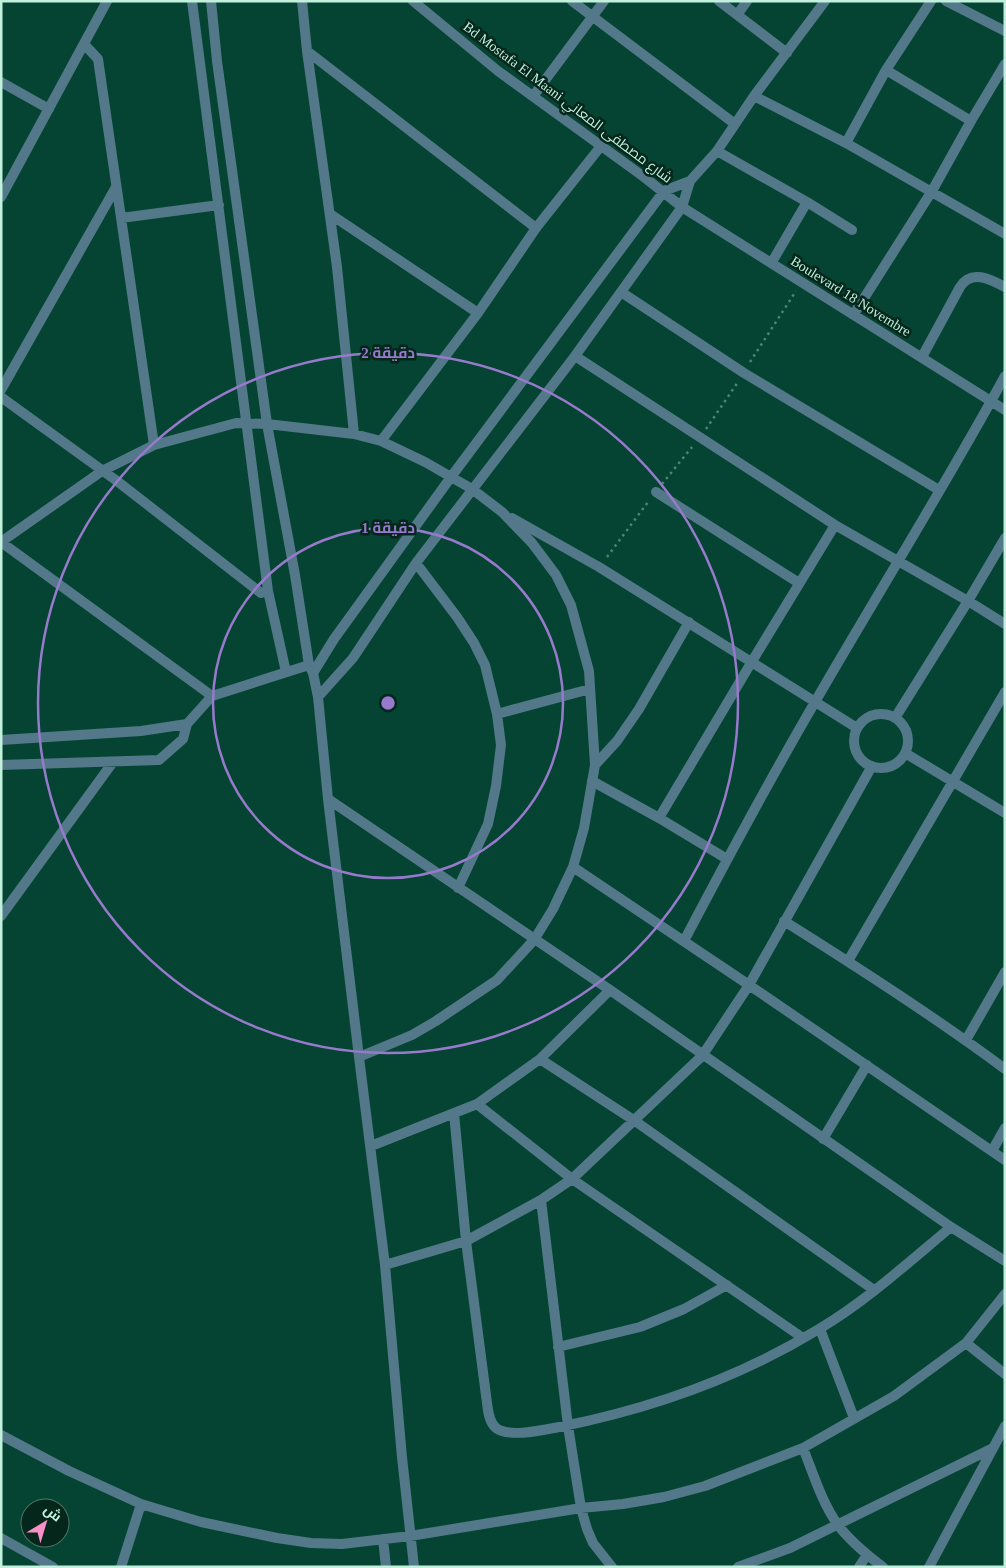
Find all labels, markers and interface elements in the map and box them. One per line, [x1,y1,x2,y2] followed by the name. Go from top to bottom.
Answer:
[458,19,675,189] street label: Bd Mostafa El Maani شارع مصطفى المعاني
[788,253,913,339] street label: Boulevard 18 Novembre
[361,345,415,361] text: 2 دقيقة
[361,520,415,536] text: 1 دقيقة
[379,694,397,712] centre of rings
[20,1498,70,1548] north arrow
[40,1501,65,1525] text: ش

